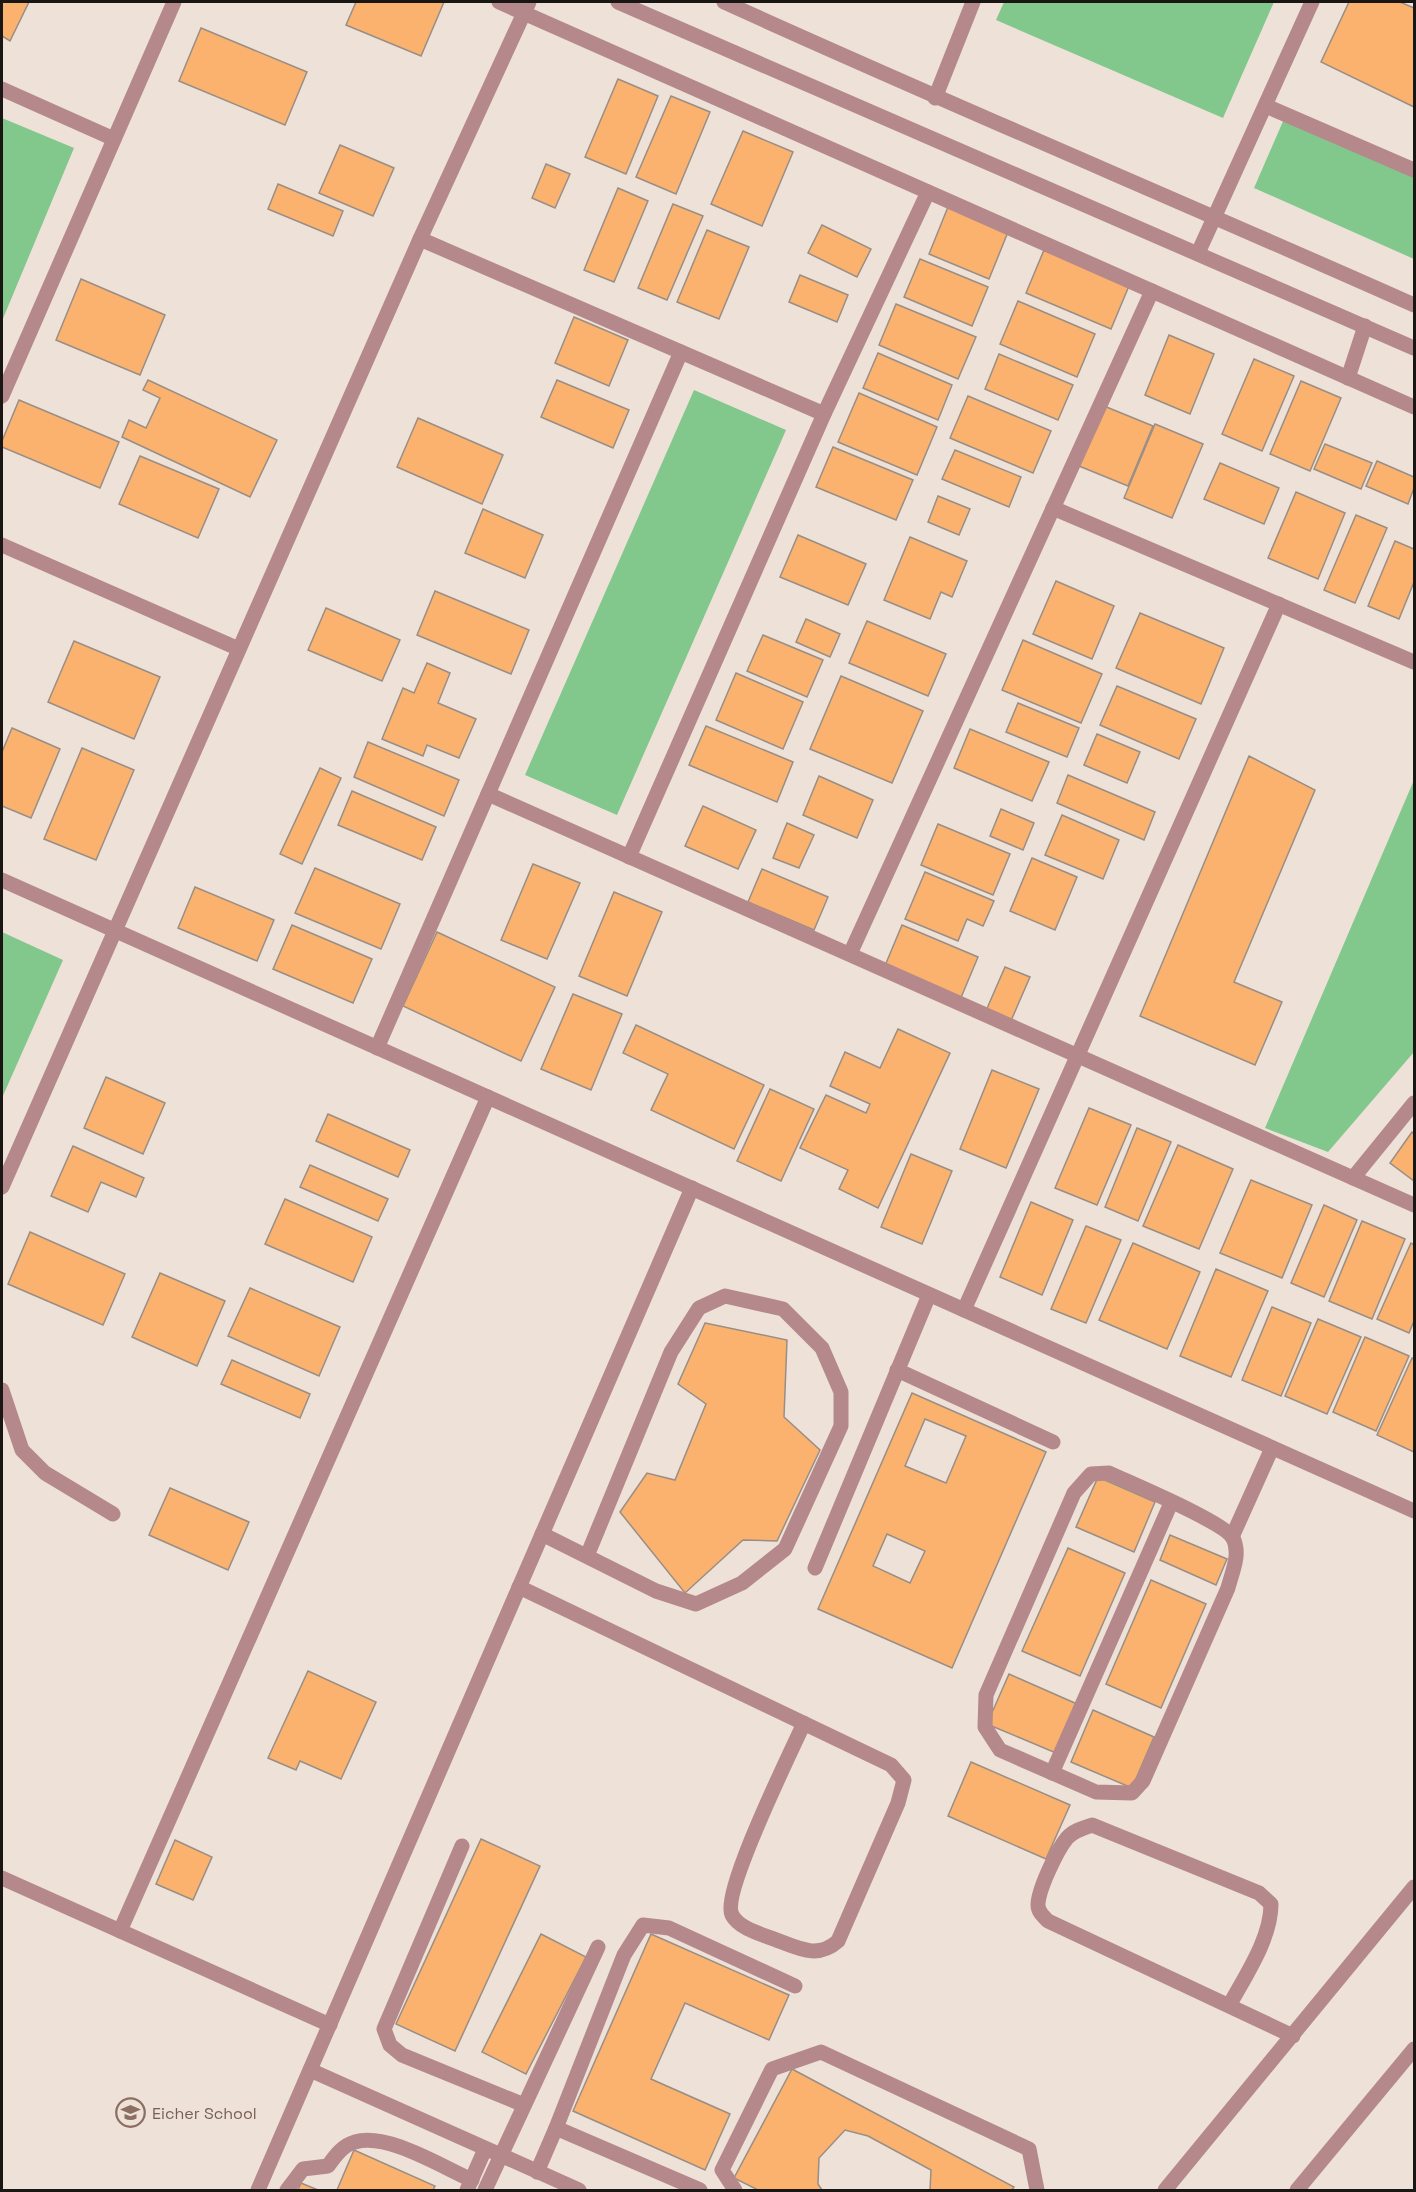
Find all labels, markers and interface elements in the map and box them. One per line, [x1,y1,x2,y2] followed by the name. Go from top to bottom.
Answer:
[115,2097,147,2129] school or university icon: Eicher School
[152,2103,257,2124] place label: Eicher School

